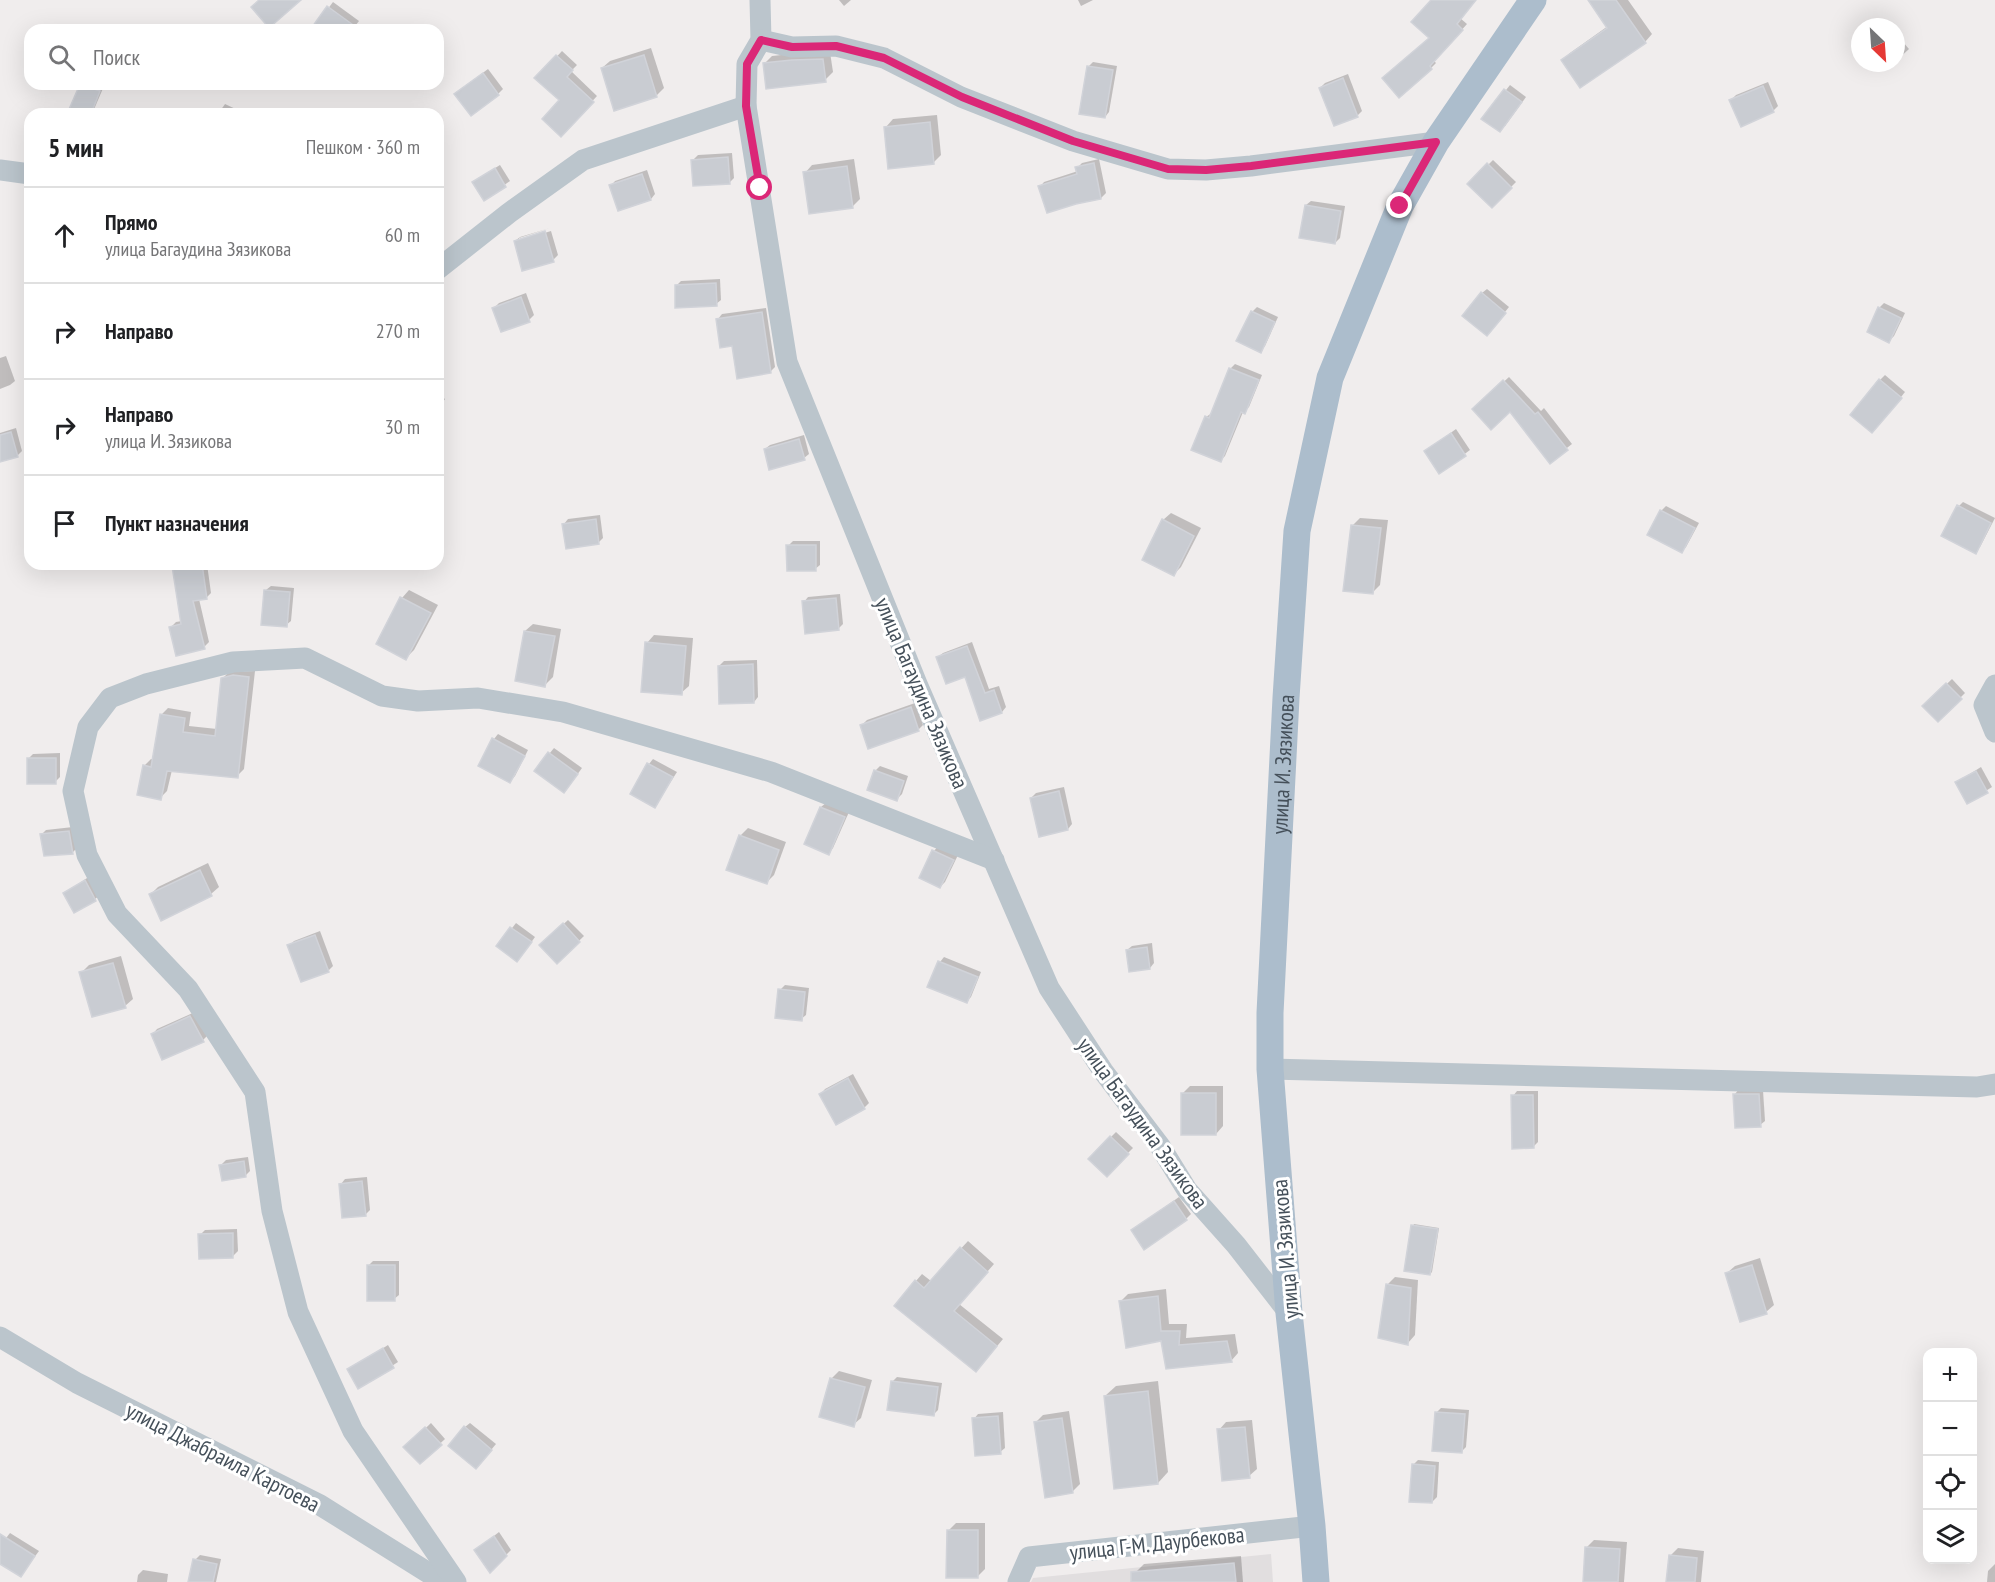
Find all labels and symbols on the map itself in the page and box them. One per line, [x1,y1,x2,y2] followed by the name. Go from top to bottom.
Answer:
[1851,18,1905,72] north arrow
[746,174,772,200] route start
[1386,192,1412,218] route end
[869,593,975,793] street label: улица Багаудина Зязикова
[1265,694,1300,835] street label: улица И. Зязикова
[1071,1032,1215,1214] street label: улица Багаудина Зязикова
[1265,1178,1305,1320] street label: улица И. Зязикова
[121,1396,325,1518] street label: улица Джабраила Картоева
[1068,1520,1246,1566] street label: улица Г-М. Даурбекова

